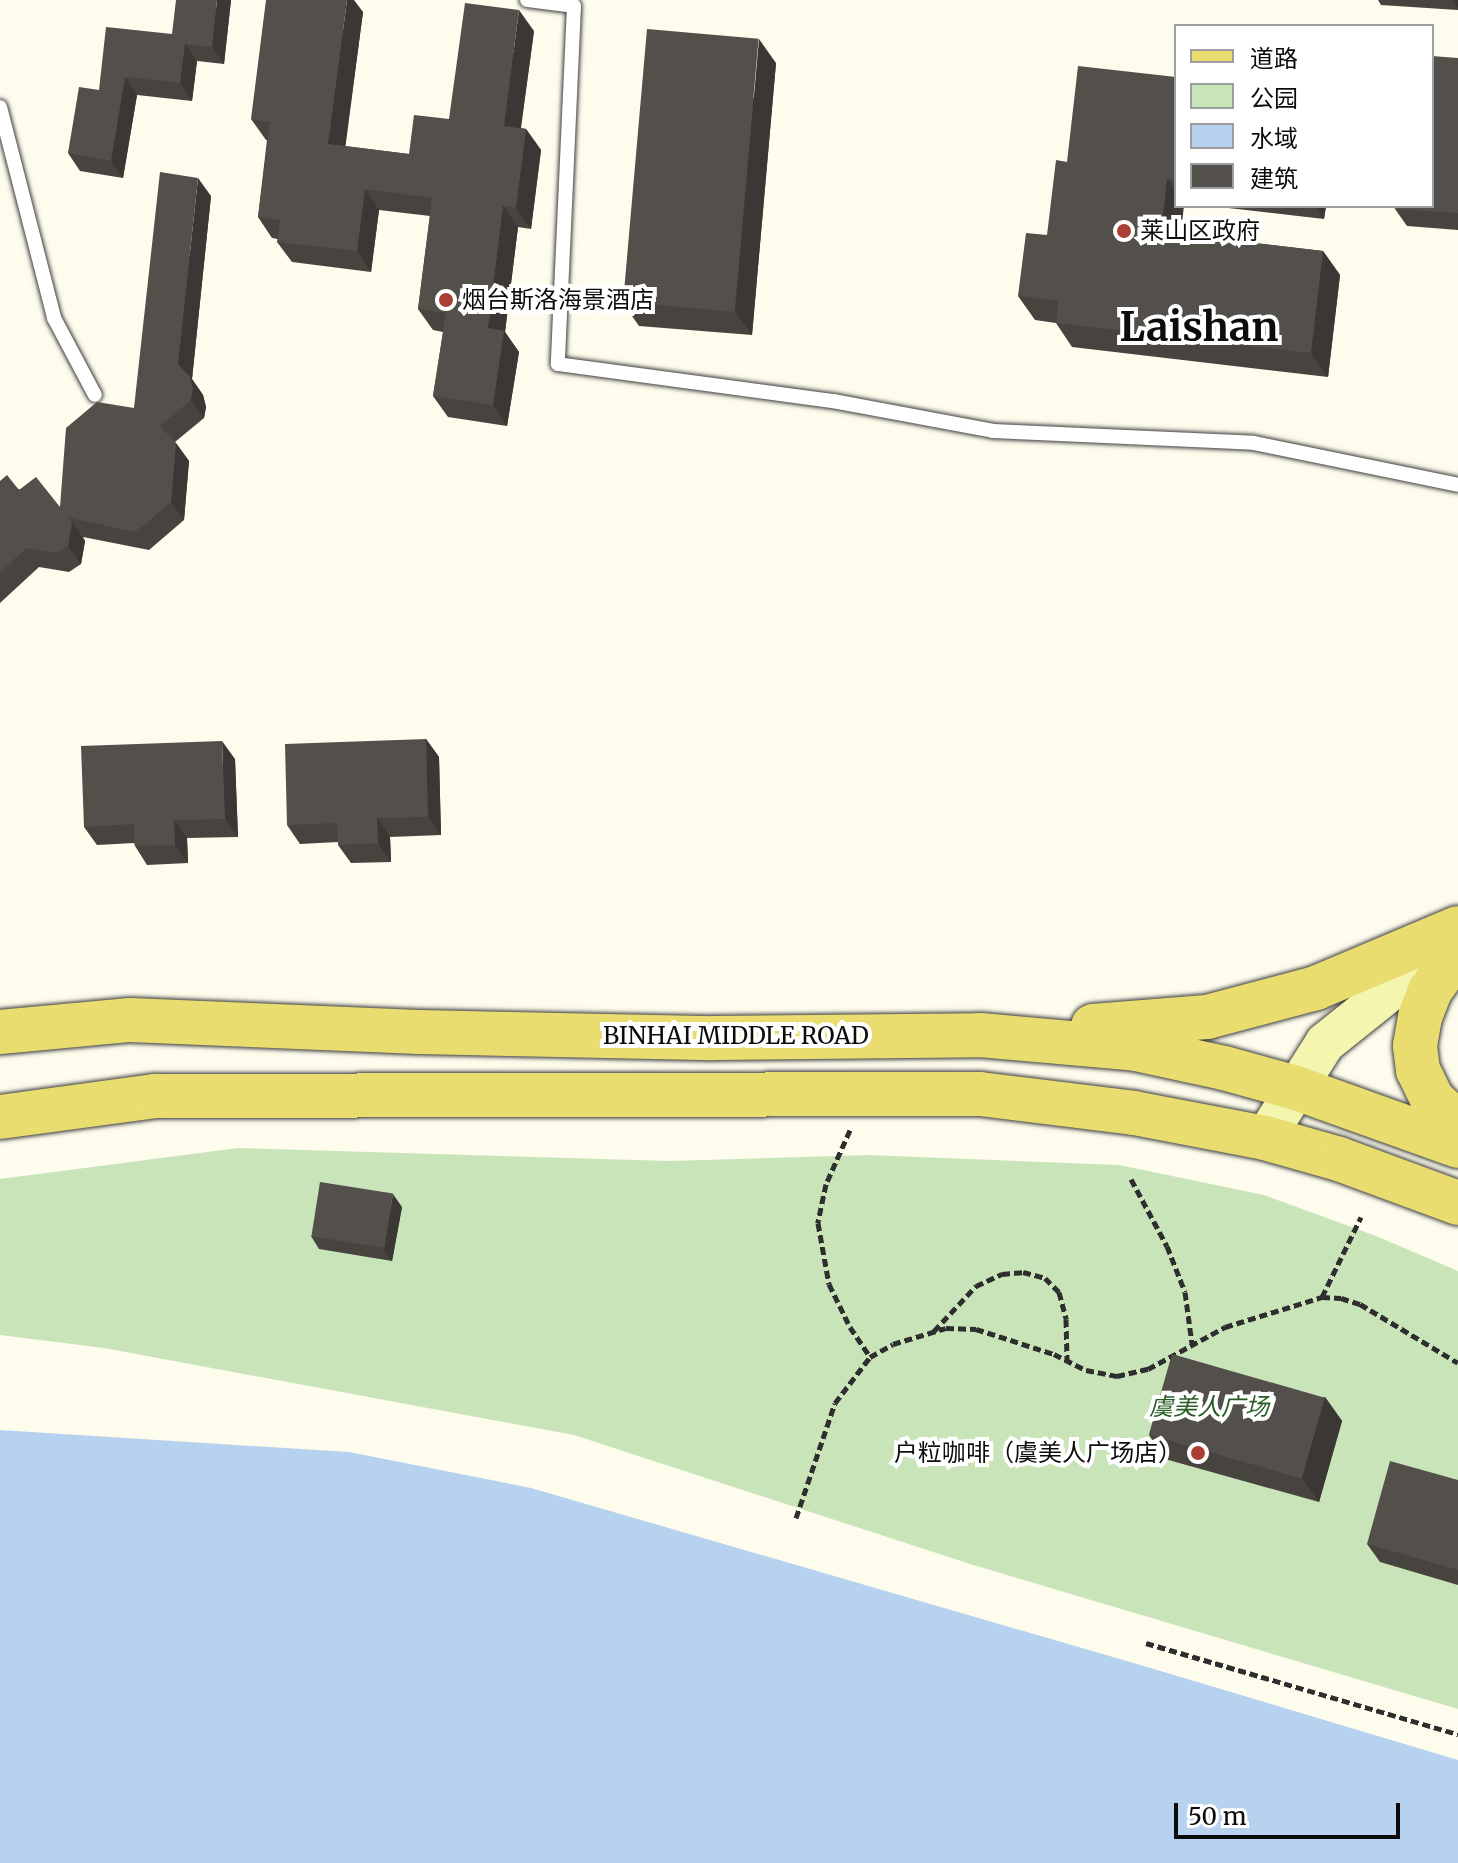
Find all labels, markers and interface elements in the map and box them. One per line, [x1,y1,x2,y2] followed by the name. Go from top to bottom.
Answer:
[1174,24,1434,208] legend
[1250,43,1298,74] text: 道路
[1250,83,1298,114] text: 公园
[1250,123,1298,154] text: 水域
[1250,163,1298,194] text: 建筑
[1140,217,1260,245] place label: 莱山区政府
[1115,222,1133,240] marker: 莱山区政府
[462,286,654,314] place label: 烟台斯洛海景酒店
[437,291,455,309] marker: 烟台斯洛海景酒店
[1120,303,1278,351] district label: Laishan
[603,1022,869,1050] street label: BINHAI MIDDLE ROAD
[1149,1393,1269,1421] park label: 虞美人广场
[894,1439,1182,1467] place label: 户粒咖啡（虞美人广场店）
[1189,1444,1207,1462] marker: 户粒咖啡（虞美人广场店）
[1178,1787,1404,1837] scale bar
[1188,1801,1247,1832] text: 50 m

